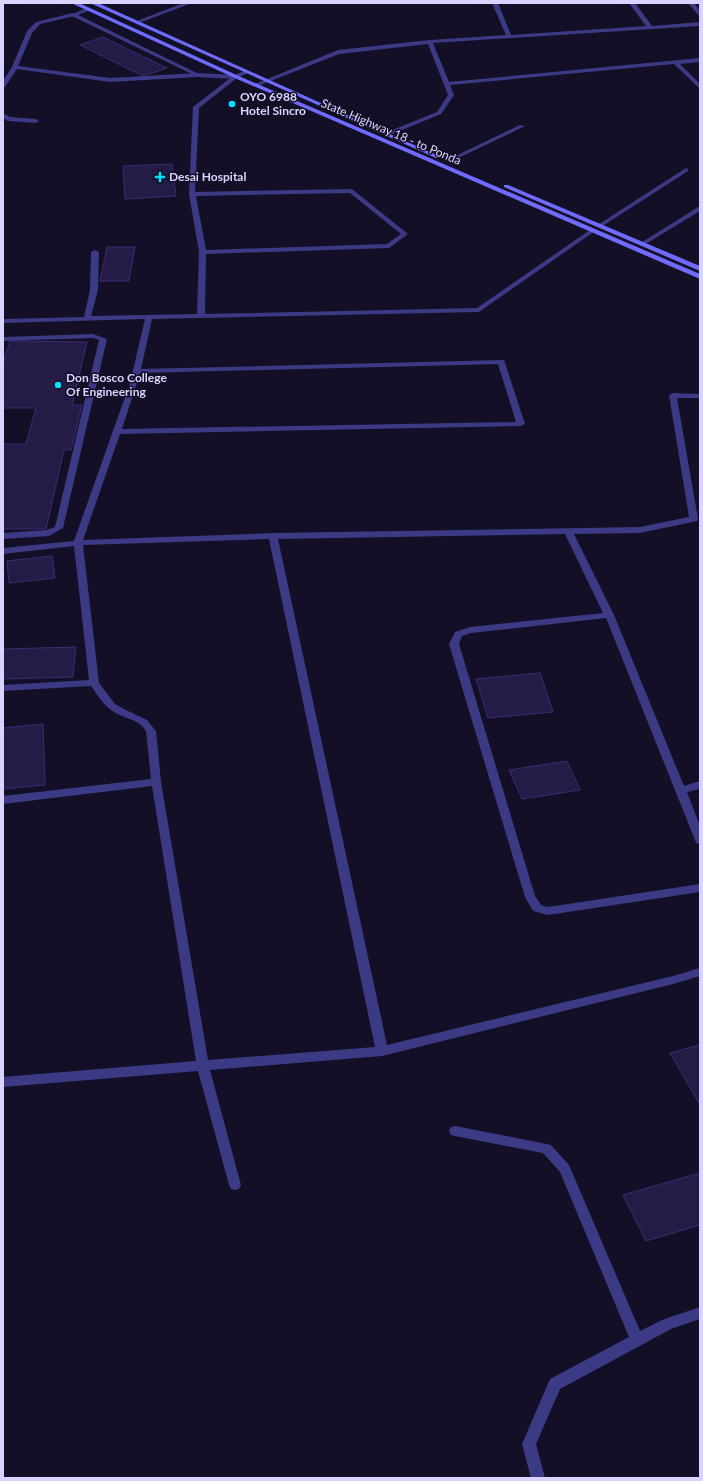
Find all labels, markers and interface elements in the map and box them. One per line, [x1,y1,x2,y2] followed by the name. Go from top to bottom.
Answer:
[240,89,306,118] place label: OYO 6988 Hotel Sincro
[319,95,464,168] street label: State Highway 18 - to Ponda
[227,99,237,109] marker: OYO 6988 Hotel Sincro
[169,169,246,184] place label: Desai Hospital
[154,171,166,183] marker: Desai Hospital
[66,370,167,399] place label: Don Bosco College Of Engineering
[53,380,63,390] marker: Don Bosco College Of Engineering

